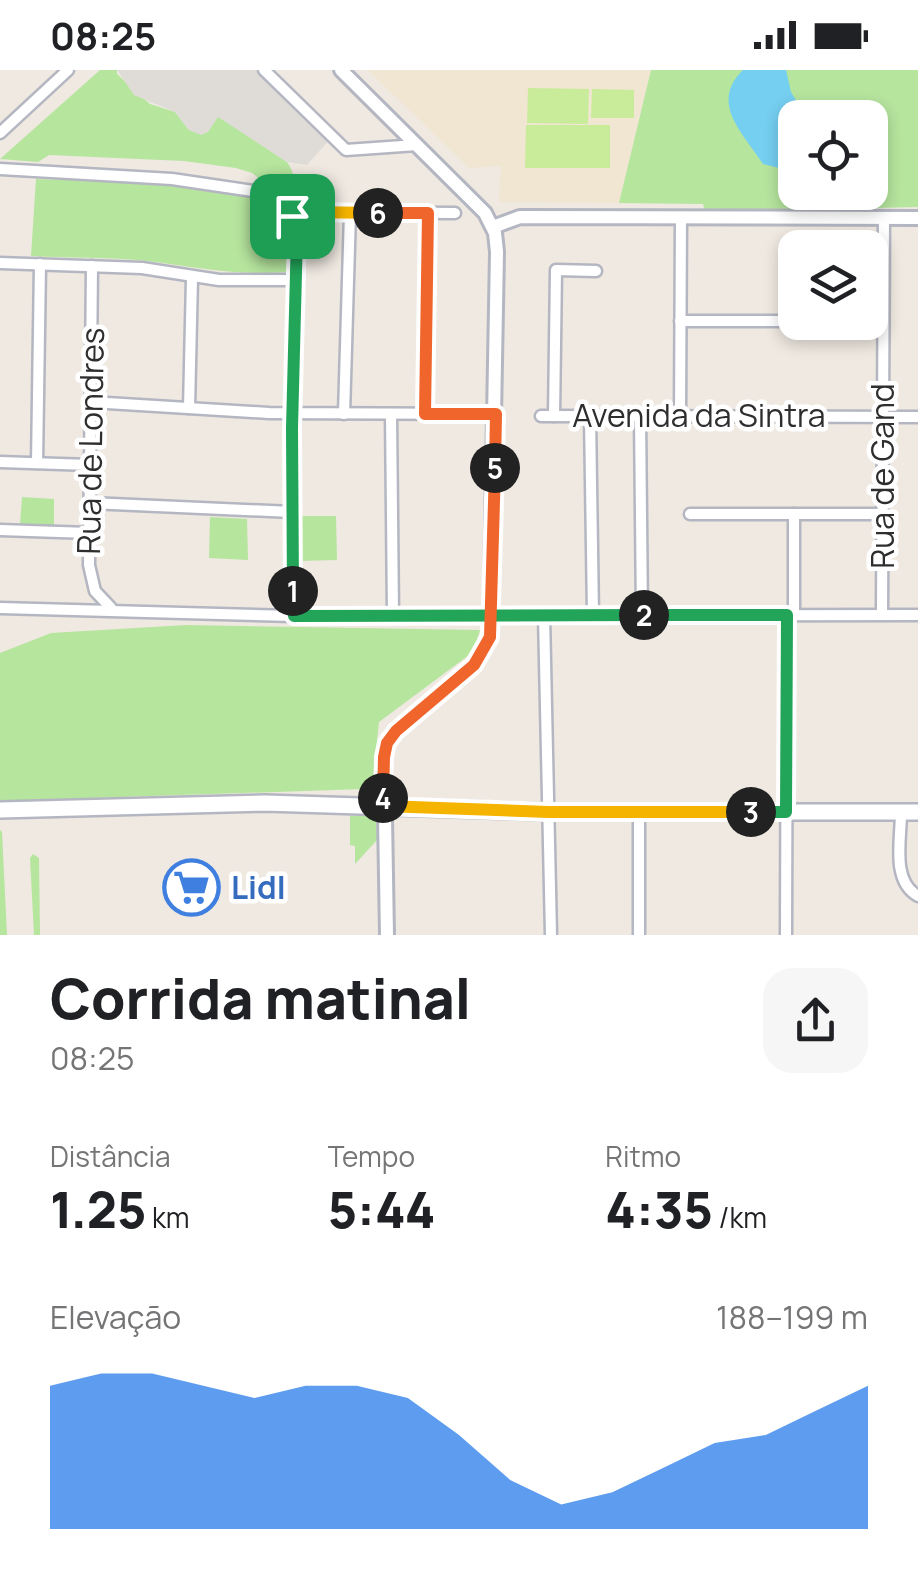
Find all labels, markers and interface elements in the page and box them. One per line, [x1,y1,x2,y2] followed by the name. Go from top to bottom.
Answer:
[50,9,156,61] text: 08:25
[778,100,888,340] map controls
[778,100,888,210] button: locate
[250,174,335,259] pin
[353,188,403,238] pin: 6
[265,189,320,244] icon: arrive
[369,194,387,232] text: 6
[778,230,888,340] button: layers
[66,327,114,555] street label: Rua de Londres
[860,383,904,569] street label: Rua de Gand
[572,393,826,437] street label: Avenida da Sintra
[470,443,520,493] pin: 5
[487,449,503,487] text: 5
[268,566,318,616] pin: 1
[287,572,299,610] text: 1
[619,590,669,640] pin: 2
[636,596,652,634] text: 2
[358,773,408,823] pin: 4
[374,779,392,817] text: 4
[726,787,776,837] pin: 3
[743,793,759,831] text: 3
[162,858,222,918] supermarket icon: Lidl
[231,865,286,909] place label: Lidl
[50,960,471,1036] text: Corrida matinal
[763,968,868,1073] button: share
[50,1036,134,1080] text: 08:25
[50,1137,171,1175] text: Distância
[328,1137,415,1175] text: Tempo
[605,1137,681,1175] text: Ritmo
[50,1175,146,1243] text: 1.25
[328,1175,435,1243] text: 5:44
[605,1175,713,1243] text: 4:35
[146,1198,190,1236] text: km
[713,1198,767,1236] text: /km
[50,1295,181,1339] text: Elevação
[716,1295,868,1339] text: 188–199 m

